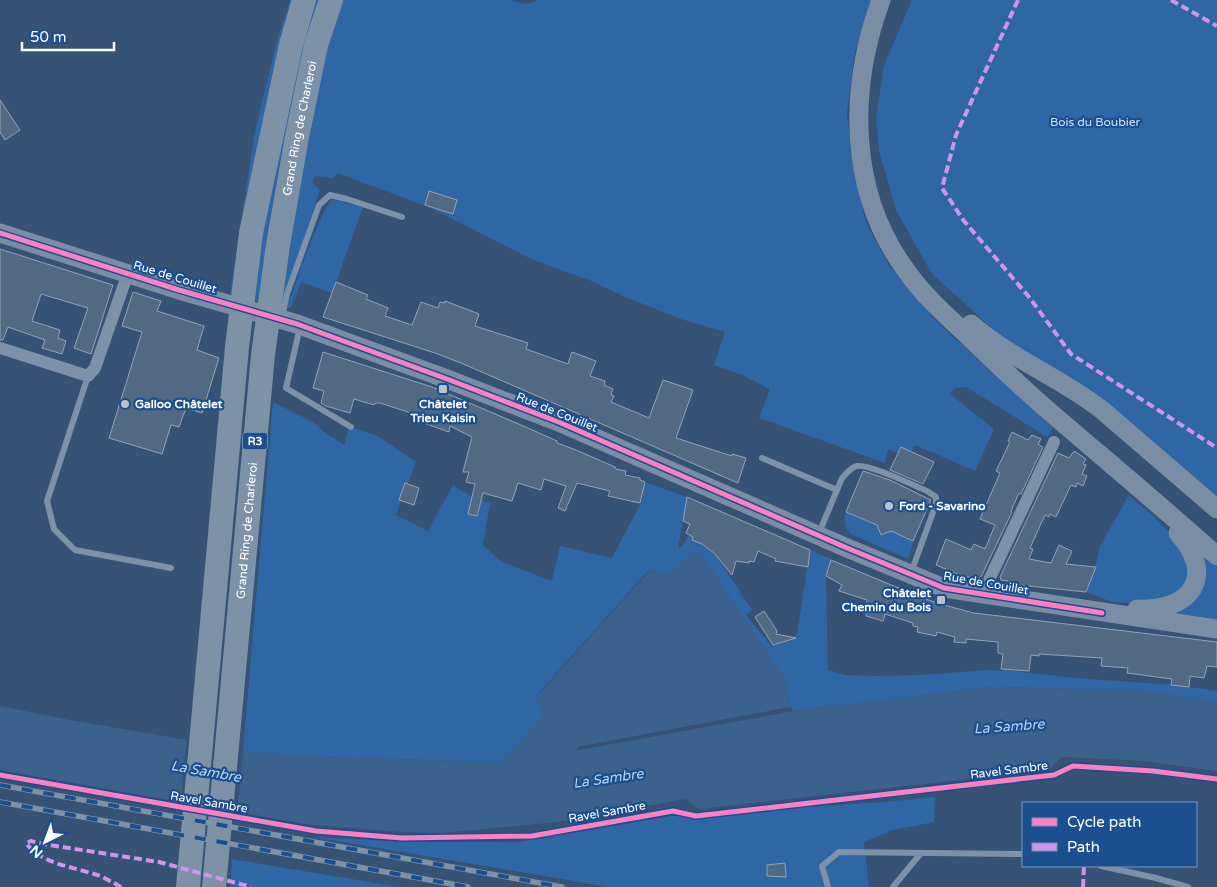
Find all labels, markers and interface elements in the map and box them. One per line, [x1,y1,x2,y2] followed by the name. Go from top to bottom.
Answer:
[22,20,115,52] scale bar
[30,28,67,46] text: 50 m
[280,60,320,197] street label: Grand Ring de Charleroi
[1050,115,1141,129] park label: Bois du Boubier
[132,258,219,296] street label: Rue de Couillet
[437,383,449,395] marker: Châtelet Trieu Kaisin
[514,389,600,435] street label: Rue de Couillet
[135,397,223,411] place label: Galloo Châtelet
[409,397,476,425] place label: Châtelet Trieu Kaisin
[119,398,131,410] marker: Galloo Châtelet
[242,432,268,450] road number: R3
[234,462,260,599] street label: Grand Ring de Charleroi
[899,499,986,513] place label: Ford - Savarino
[883,500,895,512] marker: Ford - Savarino
[942,569,1030,597] street label: Rue de Couillet
[842,586,931,614] place label: Châtelet Chemin du Bois
[935,594,947,606] marker: Châtelet Chemin du Bois
[973,715,1046,737] water label: La Sambre
[170,757,243,786] water label: La Sambre
[969,758,1049,782] street label: Ravel Sambre
[572,765,645,792] water label: La Sambre
[169,788,249,816] street label: Ravel Sambre
[567,798,647,826] street label: Ravel Sambre
[1022,802,1197,867] legend
[1067,813,1141,831] text: Cycle path
[20,817,70,867] north arrow
[1067,838,1100,856] text: Path
[27,841,47,861] text: N

